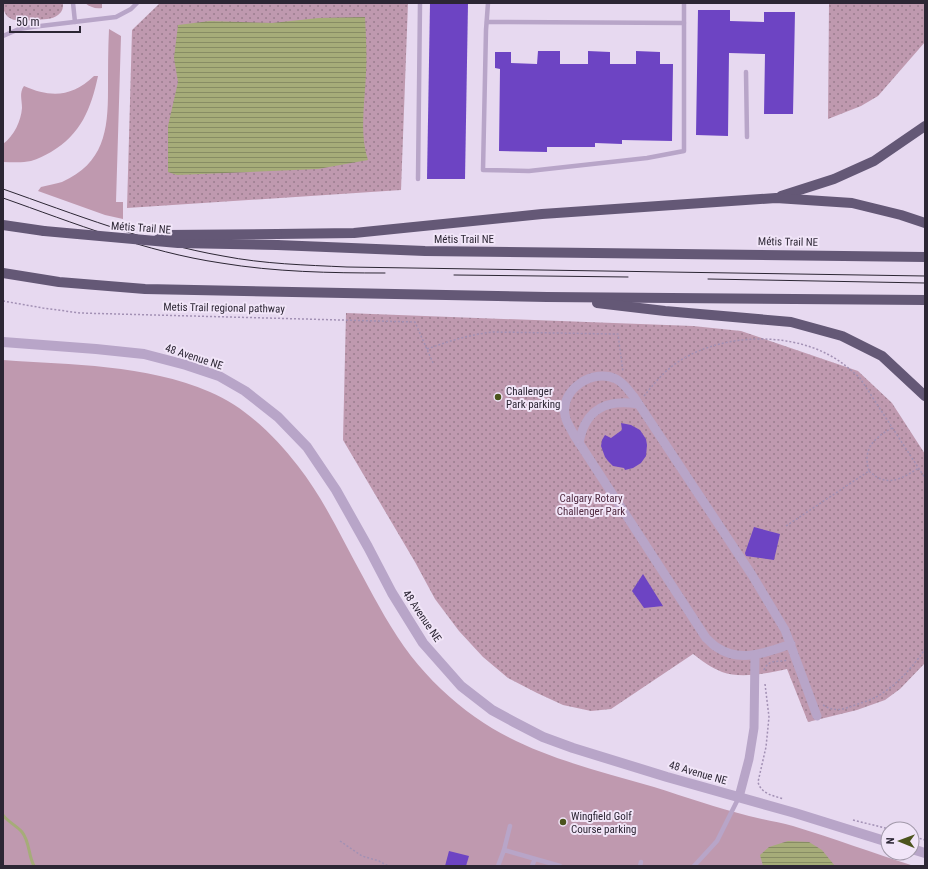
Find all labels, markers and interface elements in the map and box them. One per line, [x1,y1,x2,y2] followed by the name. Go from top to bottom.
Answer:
[10,8,80,34] scale bar
[16,15,40,29] text: 50 m
[111,219,172,237] street label: Métis Trail NE
[434,233,495,246] street label: Métis Trail NE
[758,235,819,249] street label: Métis Trail NE
[163,300,285,316] street label: Metis Trail regional pathway
[164,342,225,373] street label: 48 Avenue NE
[506,385,560,411] place label: Challenger Park parking
[493,392,503,402] marker: Challenger Park parking
[557,492,625,518] park label: Calgary Rotary Challenger Park
[400,588,444,645] street label: 48 Avenue NE
[667,758,729,788] street label: 48 Avenue NE
[571,810,636,836] place label: Wingfield Golf Course parking
[558,817,568,827] marker: Wingfield Golf Course parking
[880,821,920,861] north arrow
[884,837,897,844] text: N

